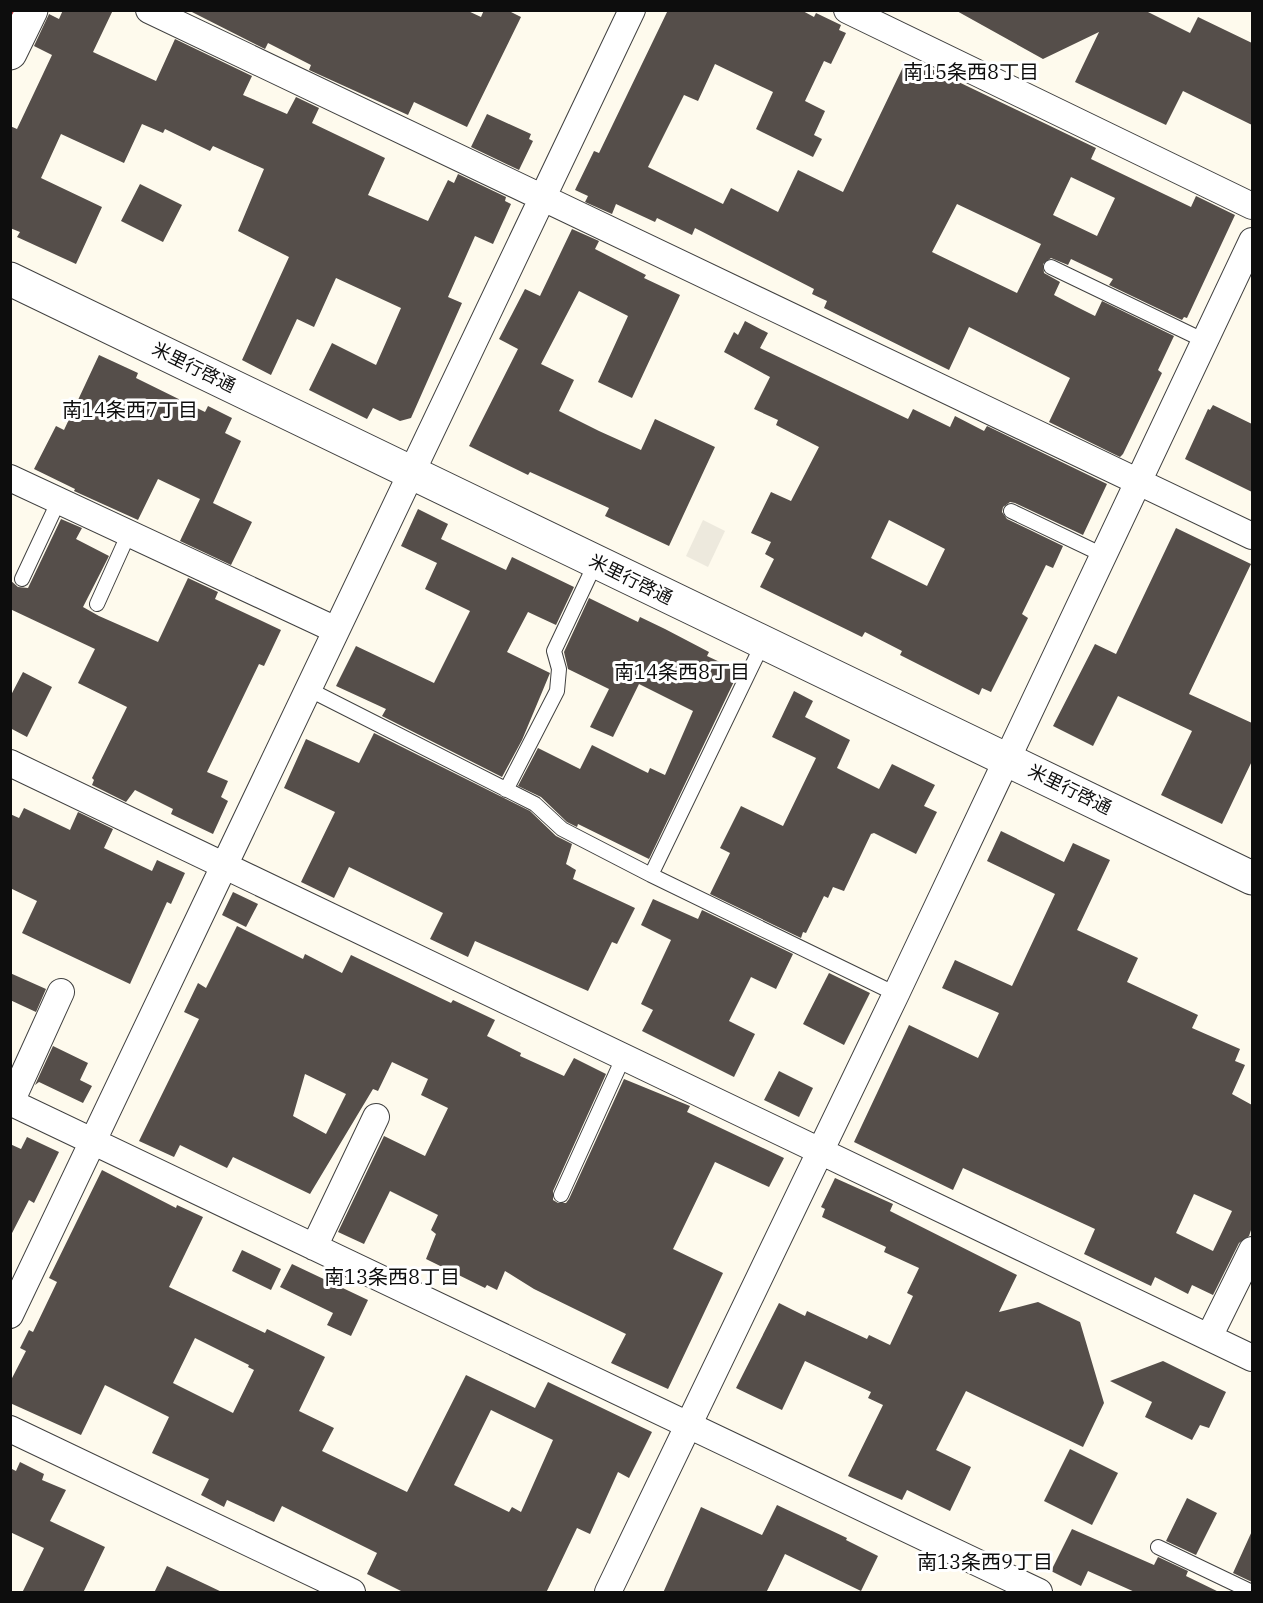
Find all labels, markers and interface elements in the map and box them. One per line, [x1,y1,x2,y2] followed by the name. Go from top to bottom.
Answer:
[903,58,1039,85] district label: 南15条西8丁目
[149,337,239,397] street label: 米里行啓通
[62,396,198,423] district label: 南14条西7丁目
[586,549,676,609] street label: 米里行啓通
[614,658,750,685] district label: 南14条西8丁目
[1025,759,1115,819] street label: 米里行啓通
[324,1263,460,1290] district label: 南13条西8丁目
[917,1548,1053,1575] district label: 南13条西9丁目

